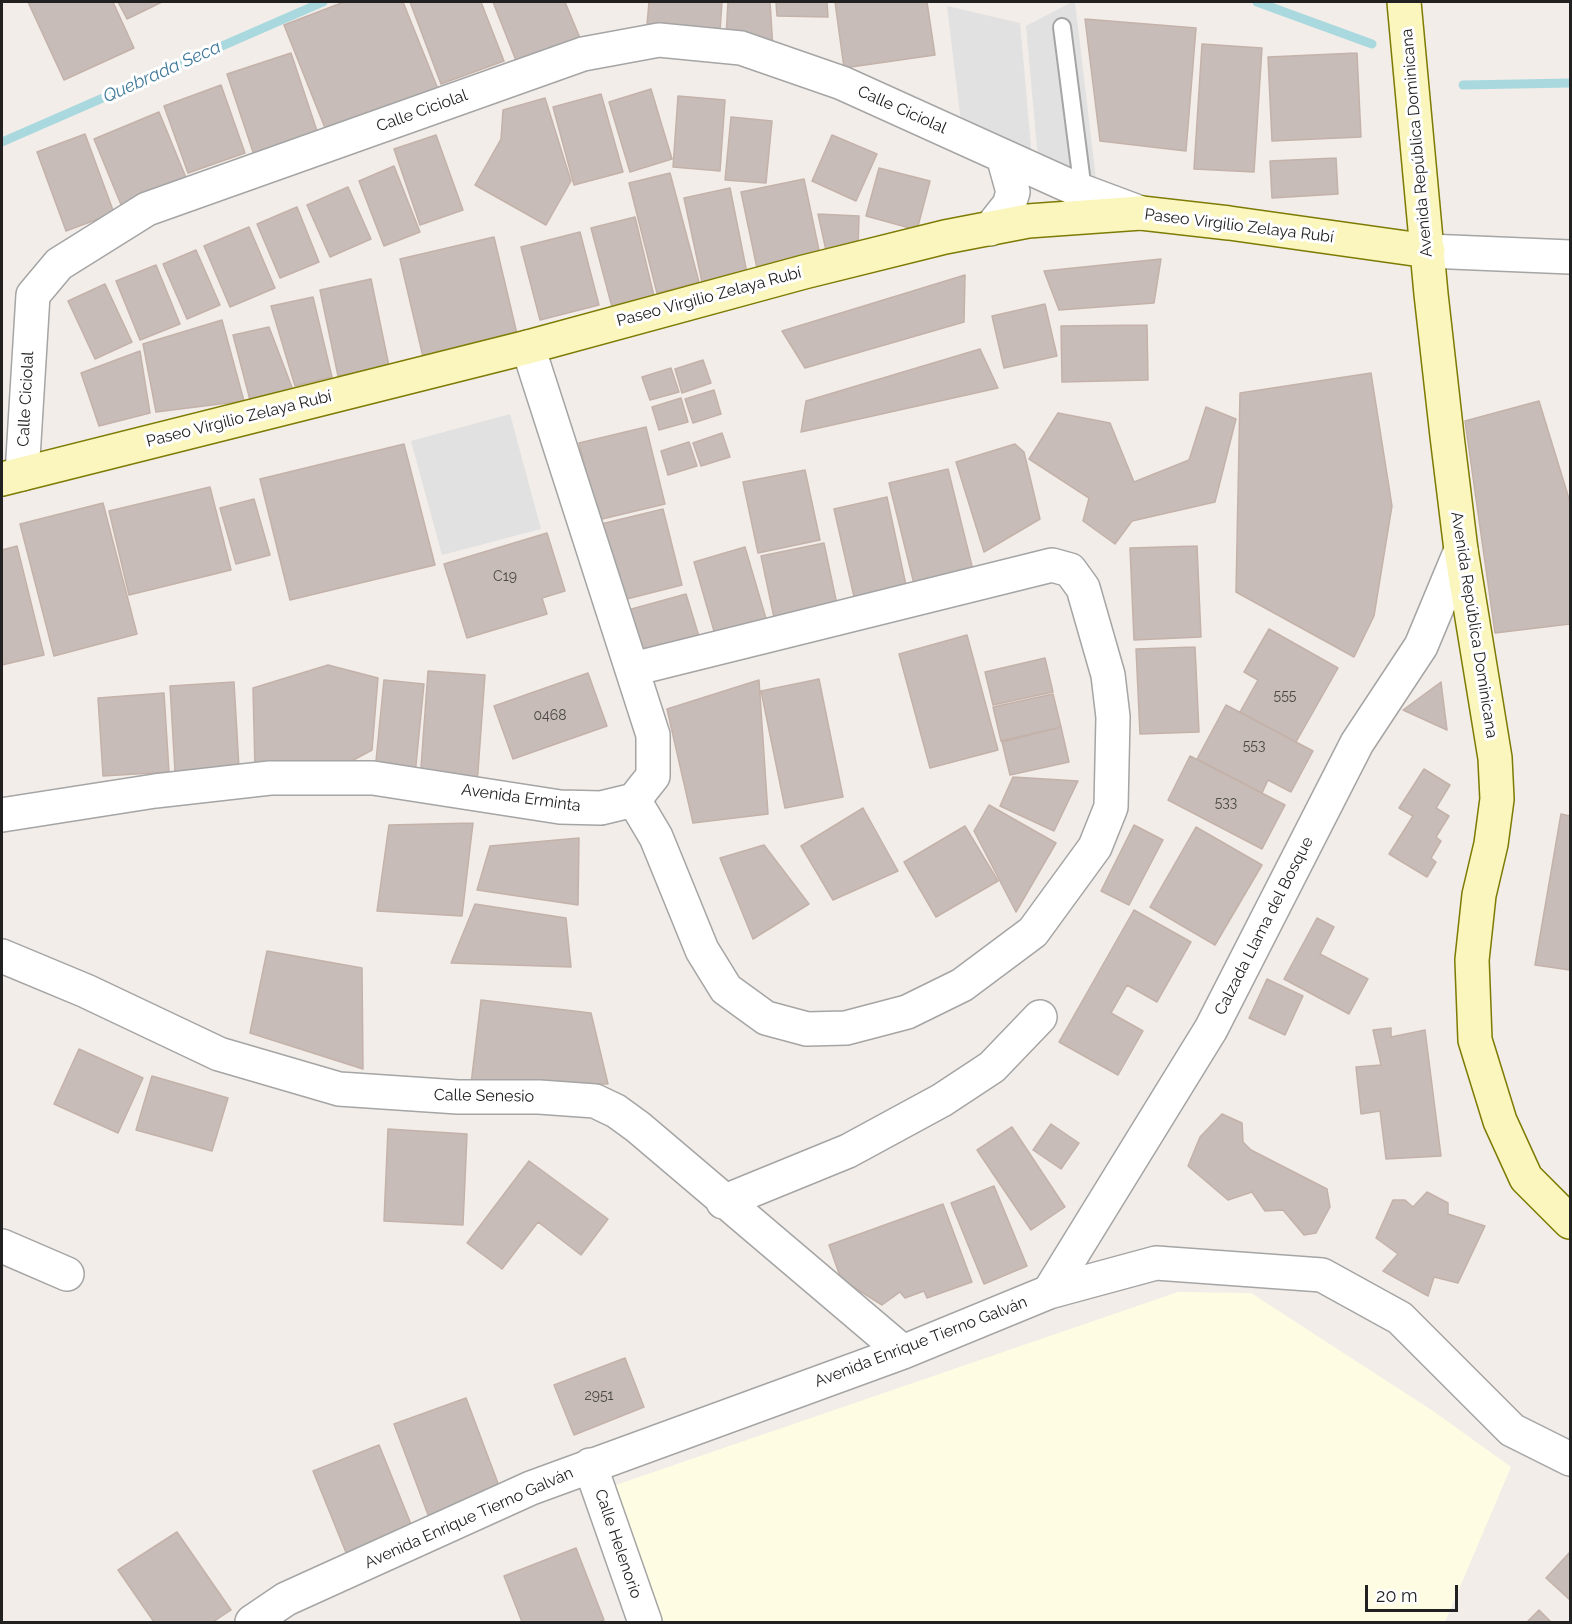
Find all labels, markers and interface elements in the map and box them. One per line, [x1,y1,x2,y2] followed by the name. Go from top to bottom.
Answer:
[1397,28,1437,258] street label: Avenida República Dominicana
[100,36,224,108] water label: Quebrada Seca
[854,82,950,138] street label: Calle Ciciolal
[374,86,470,136] street label: Calle Ciciolal
[1143,205,1335,247] street label: Paseo Virgilio Zelaya Rubí
[615,263,803,331] street label: Paseo Virgilio Zelaya Rubí
[14,351,38,447] street label: Calle Ciciolal
[144,387,334,451] street label: Paseo Virgilio Zelaya Rubí
[1447,510,1501,740] street label: Avenida República Dominicana
[493,569,517,585] house number: C19
[1274,688,1296,704] house number: 555
[534,708,566,724] house number: 0468
[1243,738,1265,754] house number: 553
[460,780,582,816] street label: Avenida Erminta
[1215,795,1237,811] house number: 533
[1211,834,1317,1018] street label: Calzada Llama del Bosque
[434,1086,534,1106] street label: Calle Senesio
[812,1293,1030,1391] street label: Avenida Enrique Tierno Galván
[584,1388,614,1404] house number: 2951
[362,1463,576,1573] street label: Avenida Enrique Tierno Galván
[590,1487,646,1601] street label: Calle Helenorio
[1368,1573,1461,1611] scale bar
[1376,1585,1418,1606] text: 20 m

